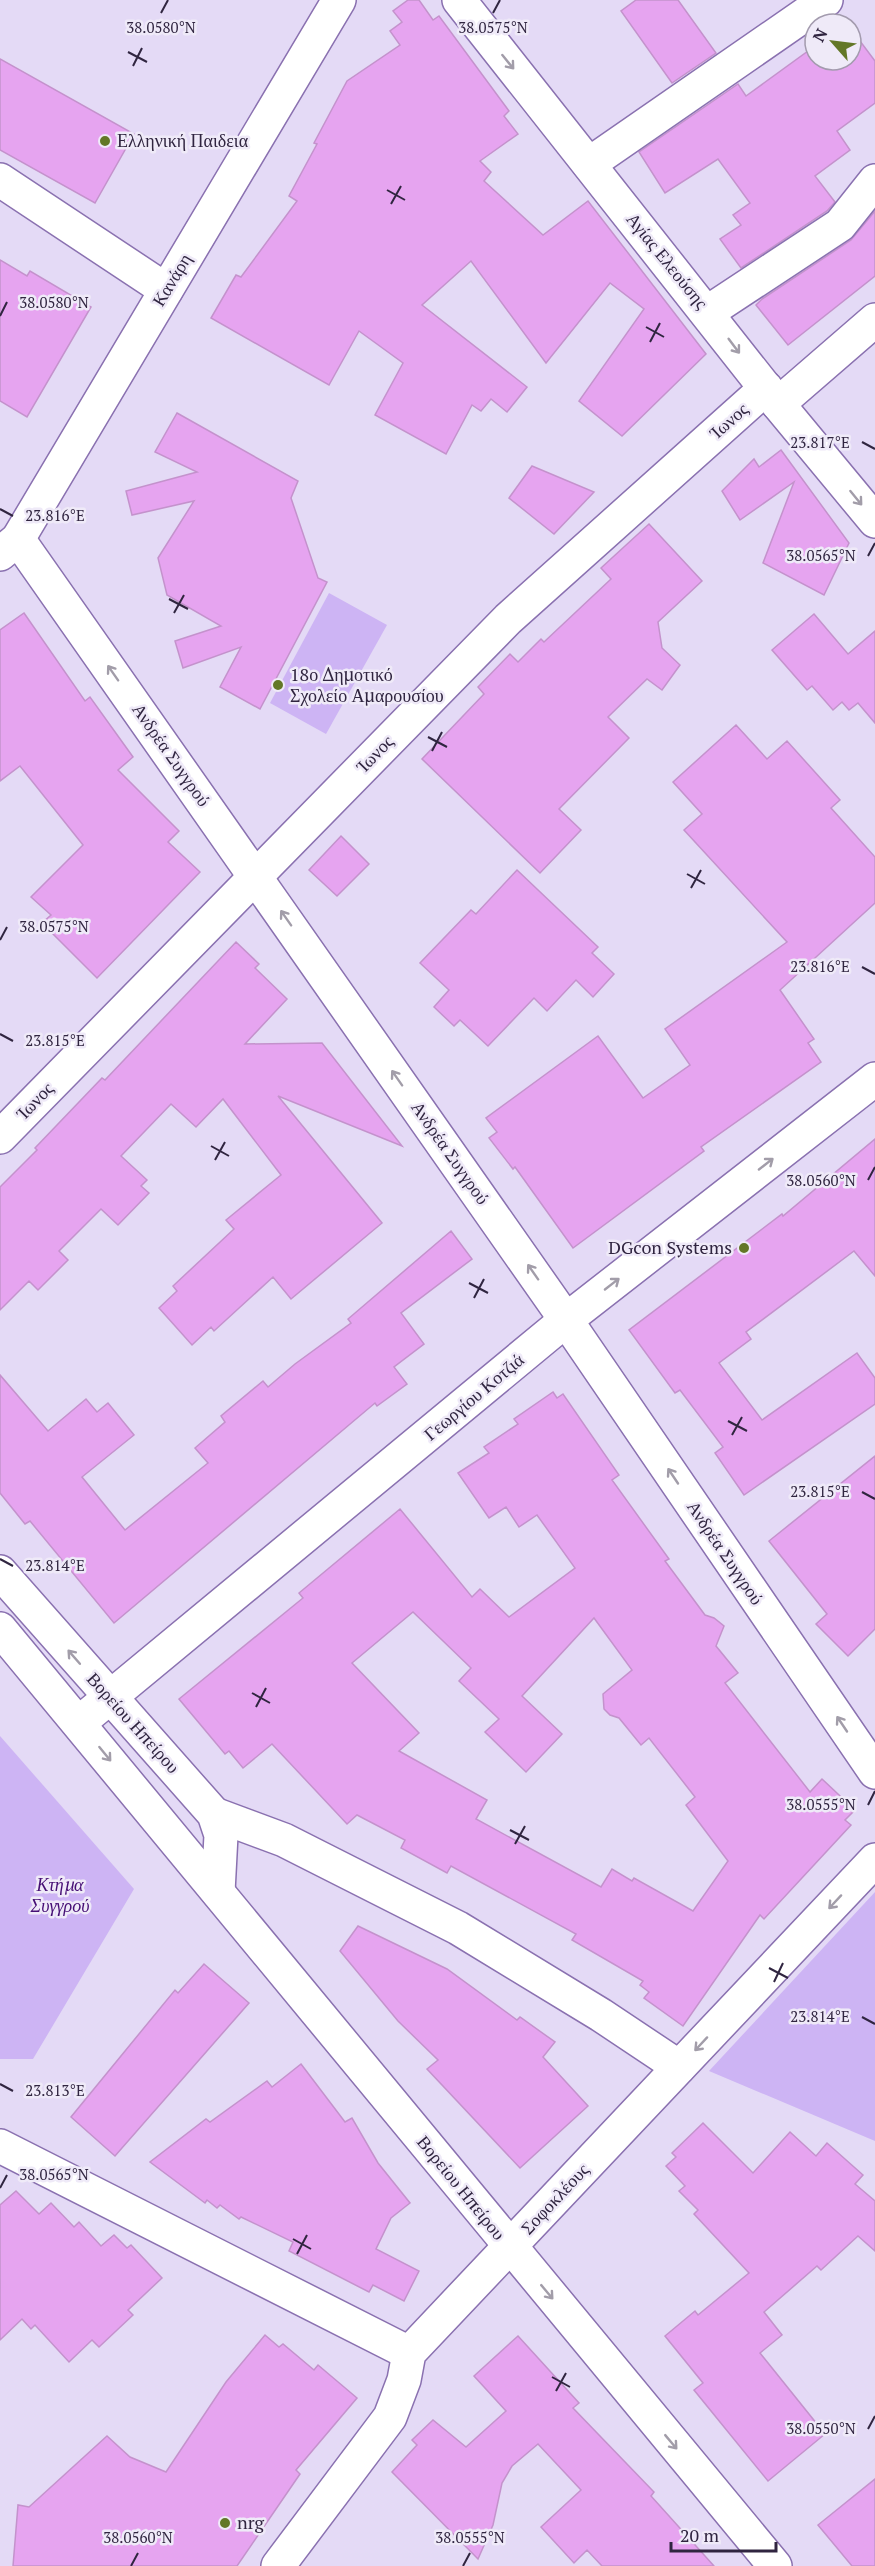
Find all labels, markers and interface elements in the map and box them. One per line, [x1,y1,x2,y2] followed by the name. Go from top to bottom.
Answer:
[803,12,863,72] north arrow
[126,17,196,37] text: 38.0580°N
[458,17,528,37] text: 38.0575°N
[807,24,832,45] text: N
[502,54,515,70] one-way arrow
[117,128,249,152] place label: Ελληνική Παιδεια
[98,134,112,148] marker: Ελληνική Παιδεια
[622,207,714,313] street label: Αγίας Ελεούσης
[146,249,196,310] street label: Κανάρη
[19,292,89,312] text: 38.0580°N
[728,338,740,354] one-way arrow
[703,397,753,444] street label: Ίωνος
[790,432,850,452] text: 23.817°E
[849,490,862,506] one-way arrow
[25,505,85,525] text: 23.816°E
[786,545,856,565] text: 38.0565°N
[290,662,444,707] place label: 18ο Δημοτικό Σχολείο Αμαρουσίου
[107,665,119,681] one-way arrow
[271,678,285,692] marker: 18ο Δημοτικό Σχολείο Αμαρουσίου
[127,698,216,811] street label: Ανδρέα Συγγρού
[350,729,398,778] street label: Ίωνος
[280,911,292,927] one-way arrow
[19,916,89,936] text: 38.0575°N
[790,956,850,976] text: 23.816°E
[25,1030,85,1050] text: 23.815°E
[391,1071,403,1087] one-way arrow
[10,1076,58,1125] street label: Ίωνος
[406,1096,495,1209] street label: Ανδρέα Συγγρού
[758,1158,774,1171] one-way arrow
[786,1170,856,1190] text: 38.0560°N
[608,1235,732,1259] place label: DGcon Systems
[737,1241,751,1255] marker: DGcon Systems
[527,1265,539,1281] one-way arrow
[604,1278,620,1291] one-way arrow
[418,1347,529,1445] street label: Γεωργίου Κοτζιά
[667,1469,679,1485] one-way arrow
[790,1481,850,1501] text: 23.815°E
[682,1496,770,1609] street label: Ανδρέα Συγγρού
[25,1555,85,1575] text: 23.814°E
[67,1650,81,1665] one-way arrow
[82,1667,186,1778] street label: Βορείου Ηπείρου
[836,1716,848,1733] one-way arrow
[99,1746,112,1762] one-way arrow
[786,1794,856,1814] text: 38.0555°N
[29,1872,90,1917] park label: Κτήμα Συγγρού
[828,1895,842,1910] one-way arrow
[790,2006,850,2026] text: 23.814°E
[693,2036,708,2051] one-way arrow
[25,2080,85,2100] text: 23.813°E
[412,2130,511,2245] street label: Βορείου Ηπείρου
[515,2157,593,2239] street label: Σοφοκλέους
[19,2164,89,2184] text: 38.0565°N
[540,2284,553,2300] one-way arrow
[786,2418,856,2438] text: 38.0550°N
[665,2434,678,2450] one-way arrow
[237,2510,265,2534] place label: nrg
[671,2515,776,2553] scale bar
[218,2516,232,2530] marker: nrg
[680,2523,720,2547] text: 20 m
[103,2527,173,2547] text: 38.0560°N
[435,2527,505,2547] text: 38.0555°N

